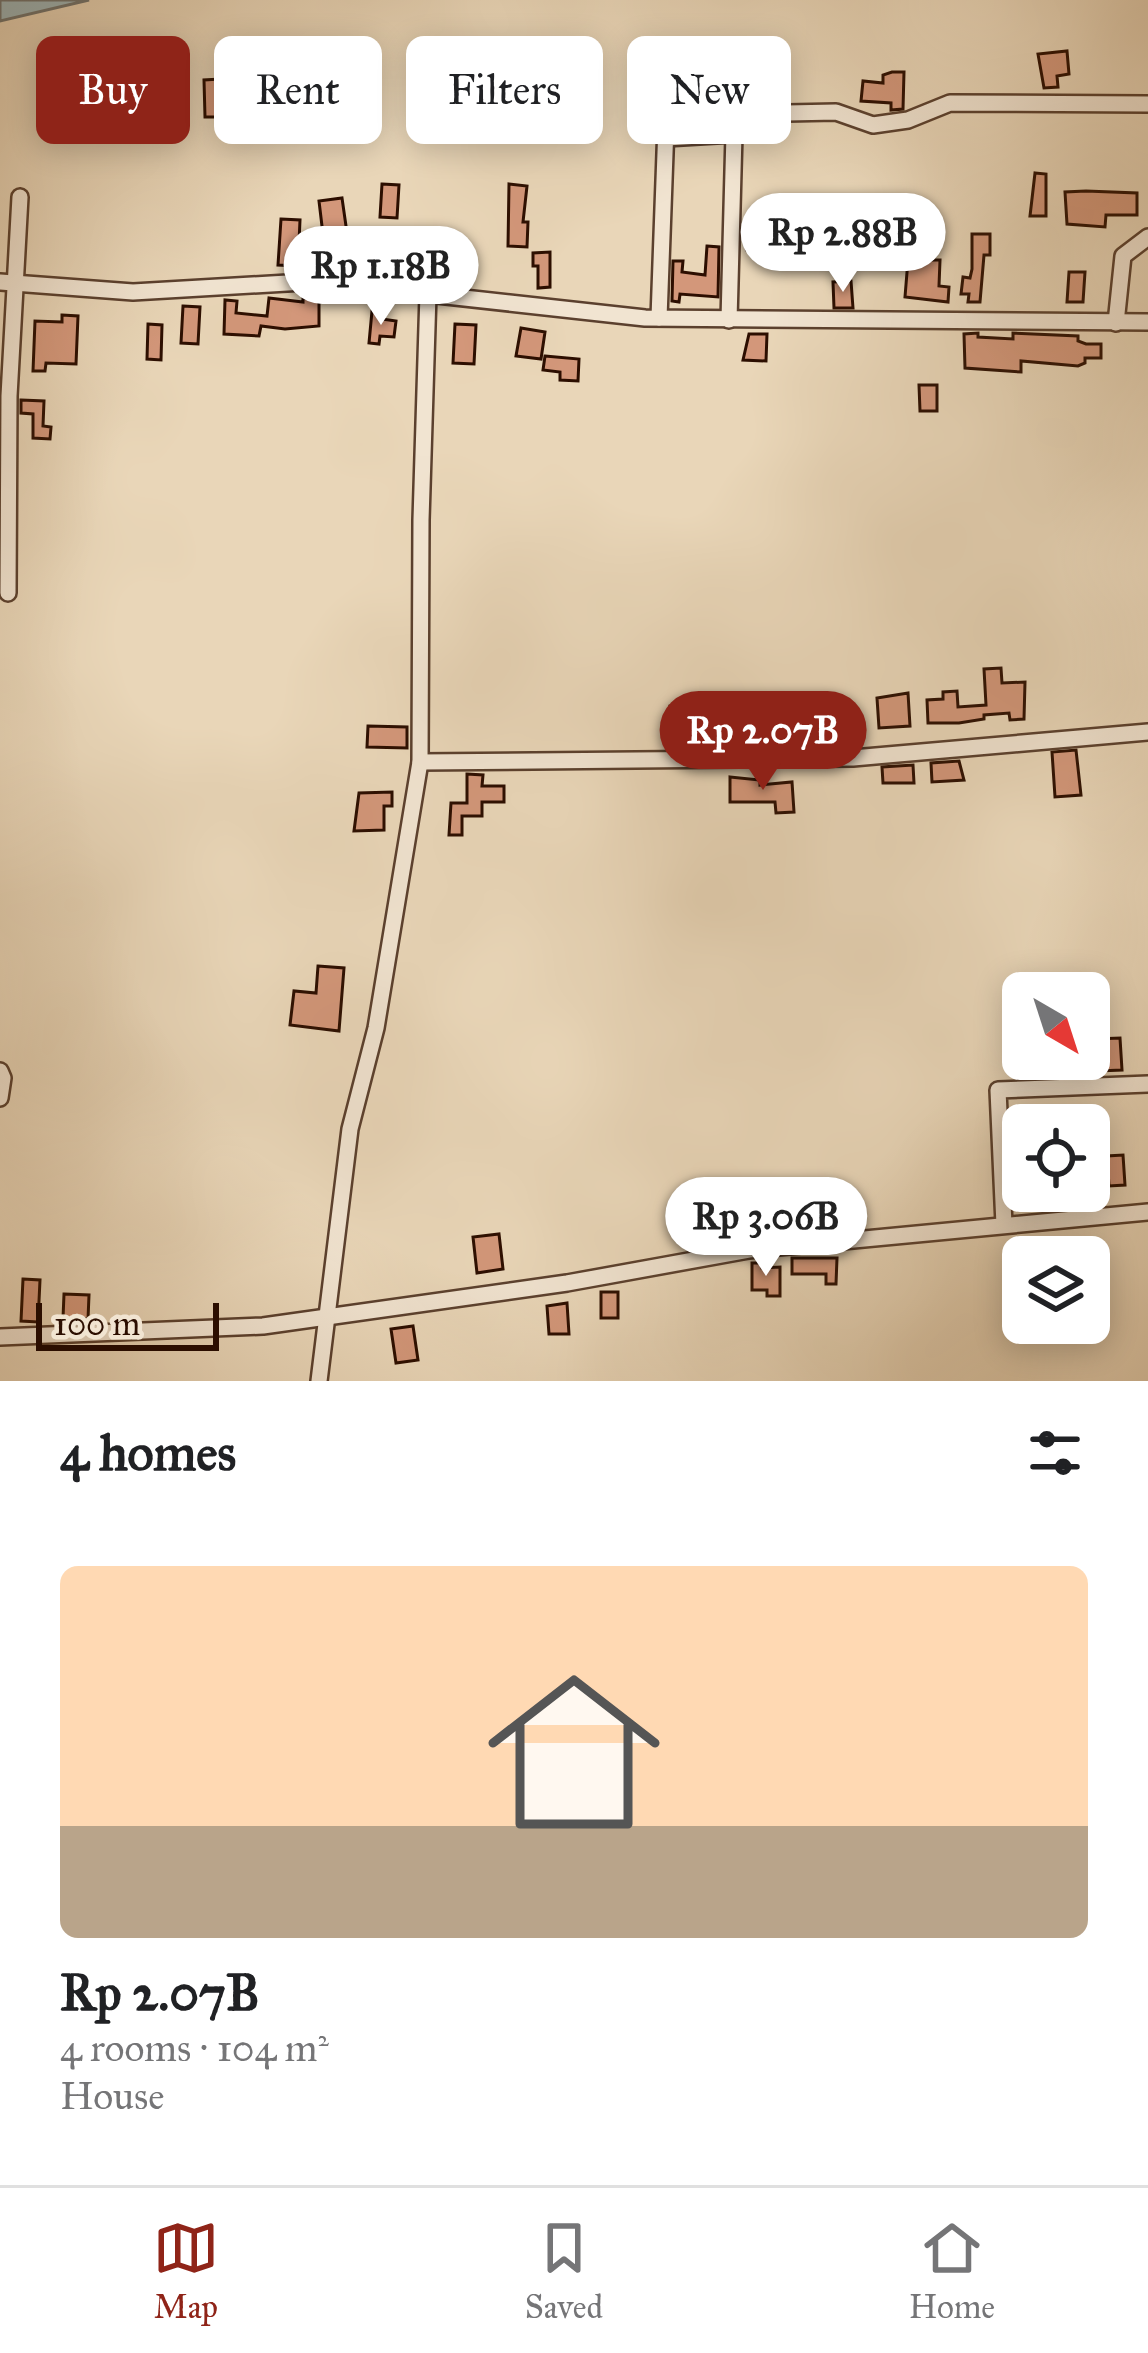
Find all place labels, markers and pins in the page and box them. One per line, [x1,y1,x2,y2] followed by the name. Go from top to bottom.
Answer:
[719,193,967,295] pin: Rp 2.88B
[257,226,505,328] pin: Rp 1.18B
[639,691,887,793] pin: Rp 2.07B
[642,1177,890,1279] pin: Rp 3.06B

